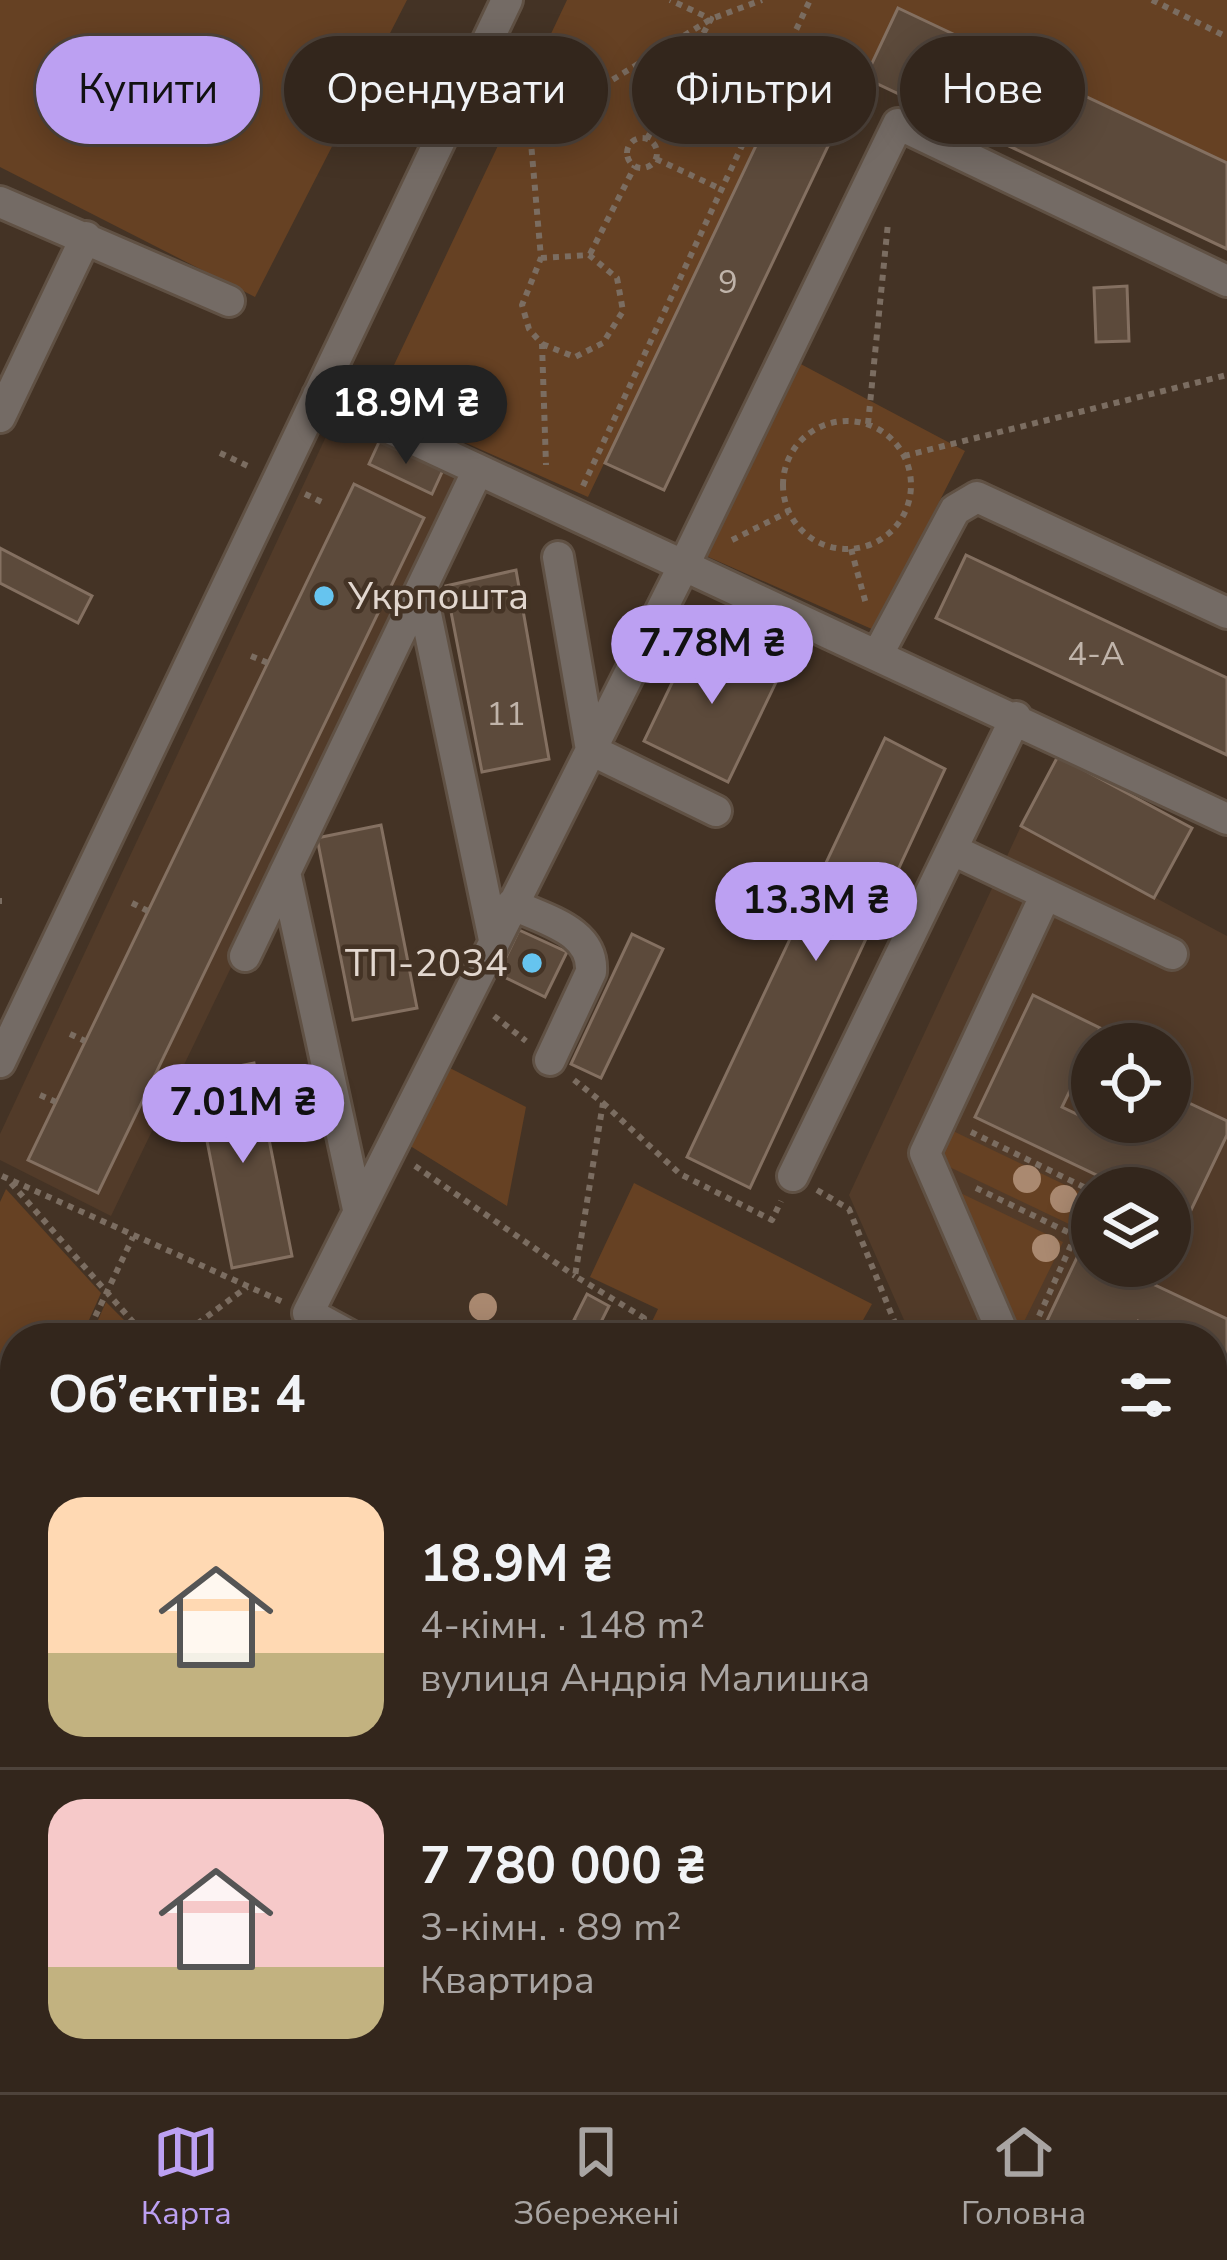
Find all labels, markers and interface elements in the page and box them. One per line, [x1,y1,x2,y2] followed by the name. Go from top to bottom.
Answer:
[36,36,260,144] chip: Купити
[284,36,608,144] chip: Орендувати
[632,36,876,144] chip: Фільтри
[900,36,1085,144] chip: Нове
[718,260,738,305] house number: 9
[295,365,517,467] pin: 18.9M ₴
[332,377,480,430] text: 18.9M ₴
[347,570,529,623] place label: Укрпошта
[311,583,337,609] marker: Укрпошта
[601,605,823,707] pin: 7.78M ₴
[638,617,786,670] text: 7.78M ₴
[1067,632,1125,677] house number: 4-А
[486,692,526,737] house number: 11
[705,862,927,964] pin: 13.3M ₴
[742,874,890,927] text: 13.3M ₴
[345,937,508,990] place label: ТП-2034
[519,950,545,976] marker: ТП-2034
[1071,1023,1191,1287] map controls
[1071,1023,1191,1143] button: locate
[132,1064,354,1166] pin: 7.01M ₴
[169,1076,317,1129] text: 7.01M ₴
[1071,1167,1191,1287] button: layers
[48,1360,306,1430] text: Об’єктів: 4
[1113,1362,1179,1428] icon: filters
[420,1529,613,1599] text: 18.9M ₴
[144,1545,288,1689] icon: home
[420,1599,705,1652] text: 4-кімн. · 148 m²
[420,1652,870,1705] text: вулиця Андрія Малишка
[420,1831,706,1901] text: 7 780 000 ₴
[144,1847,288,1991] icon: home
[420,1901,681,1954] text: 3-кімн. · 89 m²
[420,1954,595,2007] text: Квартира
[141,2119,232,2236] tab: Карта
[513,2119,680,2236] tab: Збережені
[961,2119,1086,2236] tab: Головна

